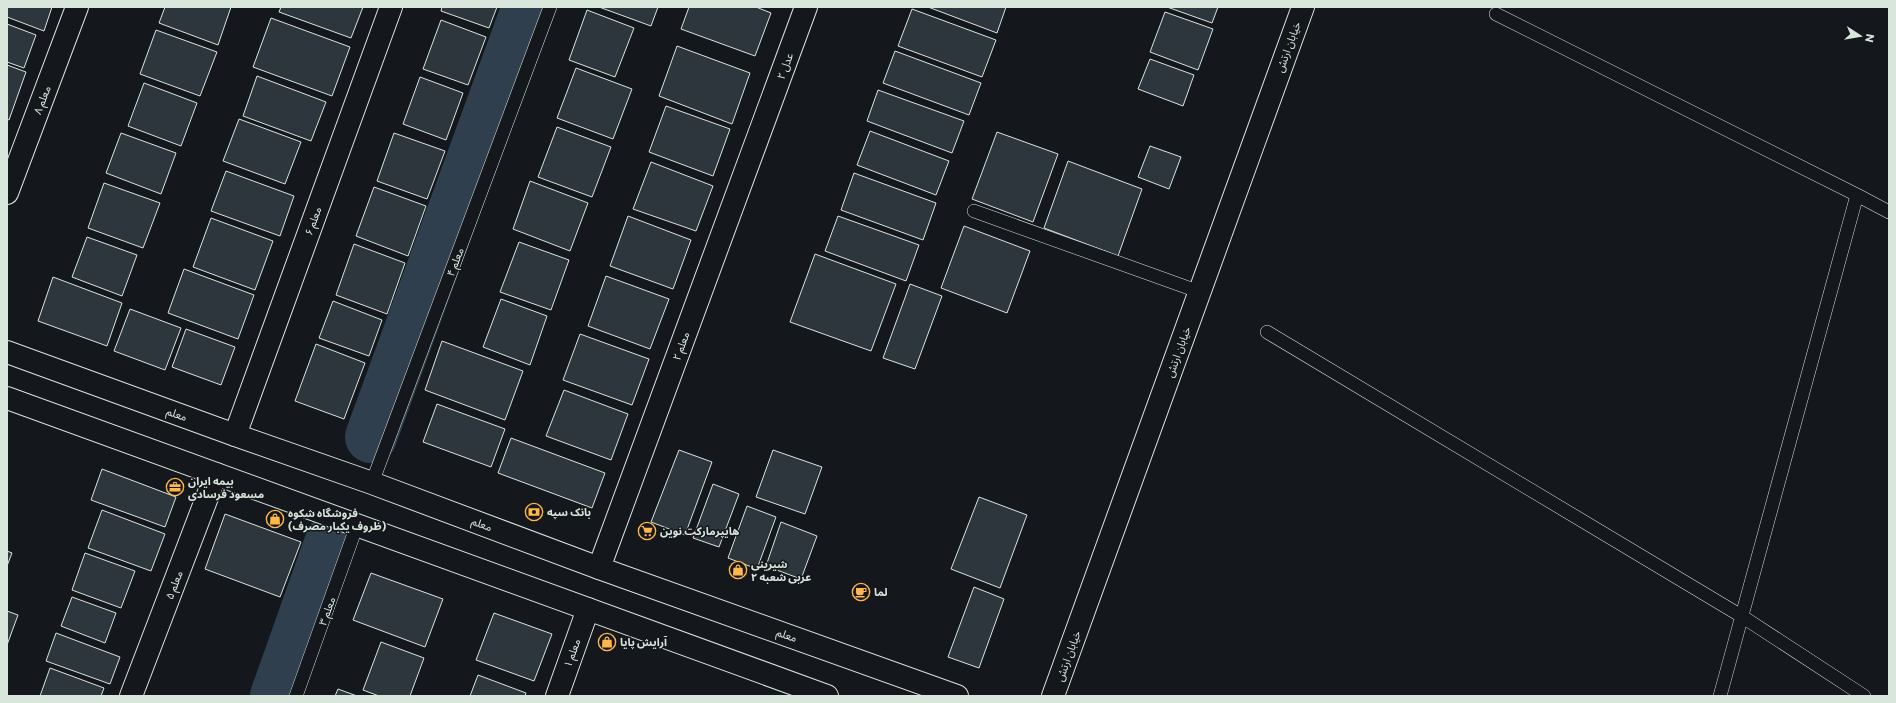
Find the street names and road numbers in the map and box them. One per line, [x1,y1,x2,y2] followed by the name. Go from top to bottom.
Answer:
[1272,19,1304,74] street label: خیابان ارتش
[774,50,795,81] street label: عدل ۲
[30,84,56,117] street label: معلم ۸
[301,205,327,238] street label: معلم ۶
[443,246,469,279] street label: معلم ۴
[1162,324,1194,379] street label: خیابان ارتش
[669,330,695,363] street label: معلم ۲
[164,404,189,426] street label: معلم
[469,514,495,536] street label: معلم
[162,569,188,602] street label: معلم ۵
[315,595,341,628] street label: معلم ۳
[774,625,799,647] street label: معلم
[1052,628,1084,683] street label: خیابان ارتش
[560,637,586,670] street label: معلم ۱

